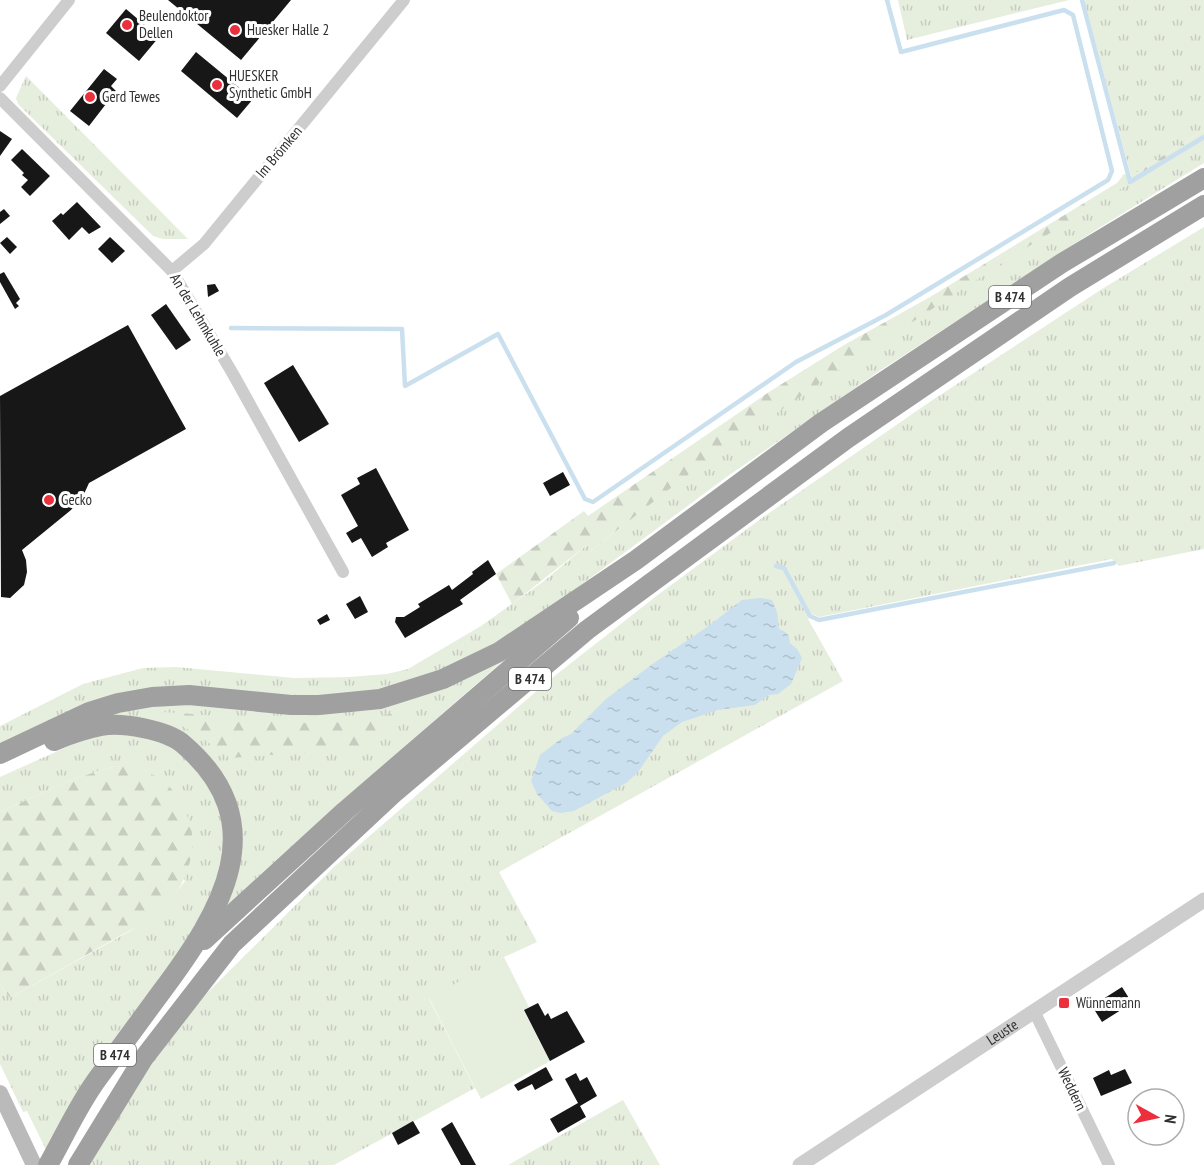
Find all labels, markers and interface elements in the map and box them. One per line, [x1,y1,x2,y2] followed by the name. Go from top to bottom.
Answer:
[139,6,209,42] place label: Beulendoktor Dellen
[120,18,134,32] marker: Beulendoktor Dellen
[247,20,329,39] place label: Huesker Halle 2
[228,23,242,37] marker: Huesker Halle 2
[229,66,312,102] place label: HUESKER Synthetic GmbH
[210,78,224,92] marker: HUESKER Synthetic GmbH
[102,87,160,106] place label: Gerd Tewes
[83,90,97,104] marker: Gerd Tewes
[251,122,306,182] street label: Im Brömken
[166,270,231,360] street label: An der Lehmkuhle
[989,286,1031,308] road number: B 474
[61,490,92,509] place label: Gecko
[42,493,56,507] marker: Gecko
[509,668,551,690] road number: B 474
[1076,993,1141,1012] place label: Wünnemann
[1057,996,1071,1010] marker: Wünnemann
[983,1015,1021,1049] street label: Leuste
[94,1044,136,1066] road number: B 474
[1054,1064,1091,1113] street label: Weddern
[1126,1087,1186,1147] north arrow
[1160,1113,1181,1125] text: N

